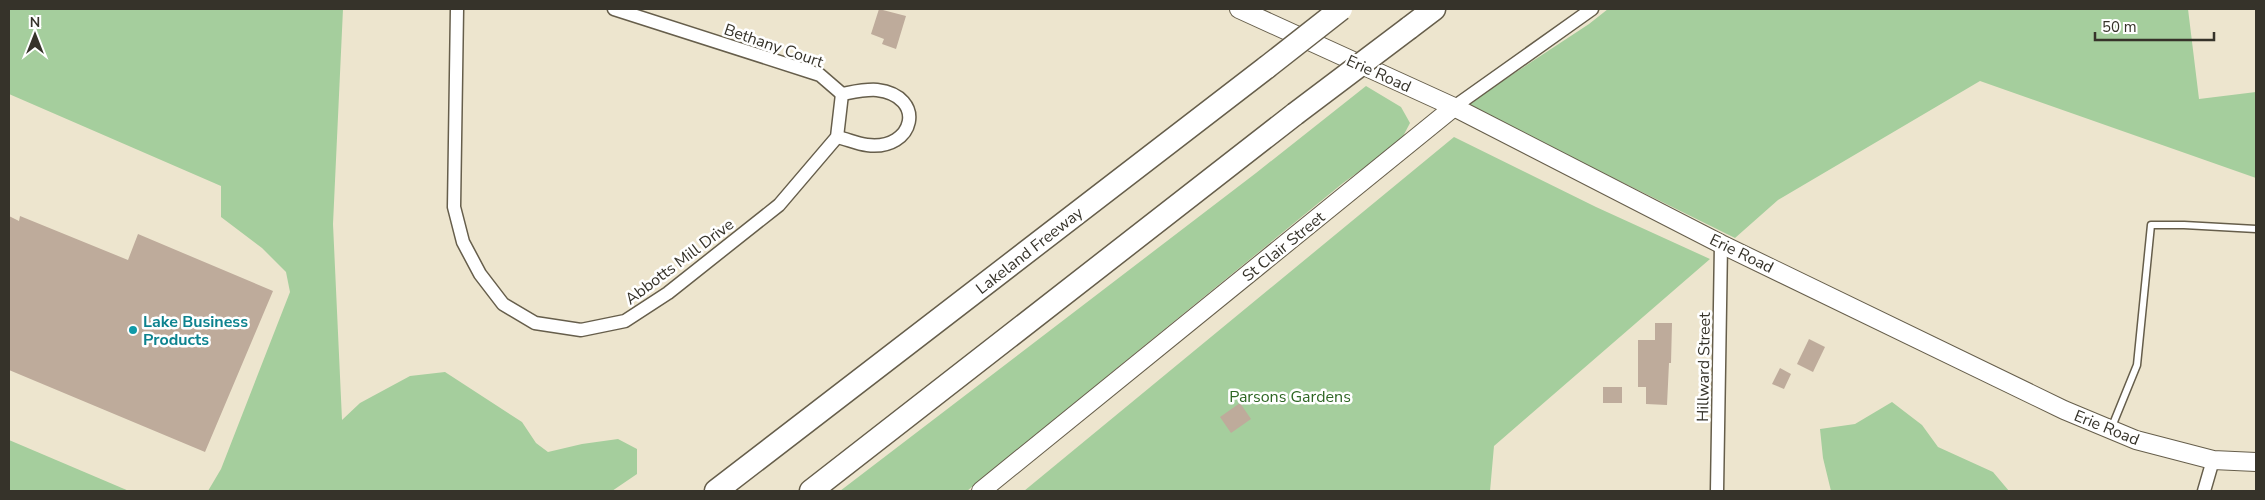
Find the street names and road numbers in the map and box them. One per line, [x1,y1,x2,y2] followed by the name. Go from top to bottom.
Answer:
[721,19,827,73] street label: Bethany Court
[1343,50,1414,98] street label: Erie Road
[972,202,1088,300] street label: Lakeland Freeway
[1238,206,1330,287] street label: St Clair Street
[621,214,738,310] street label: Abbotts Mill Drive
[1706,229,1777,279] street label: Erie Road
[1692,312,1716,422] street label: Hillward Street
[2071,405,2143,451] street label: Erie Road

